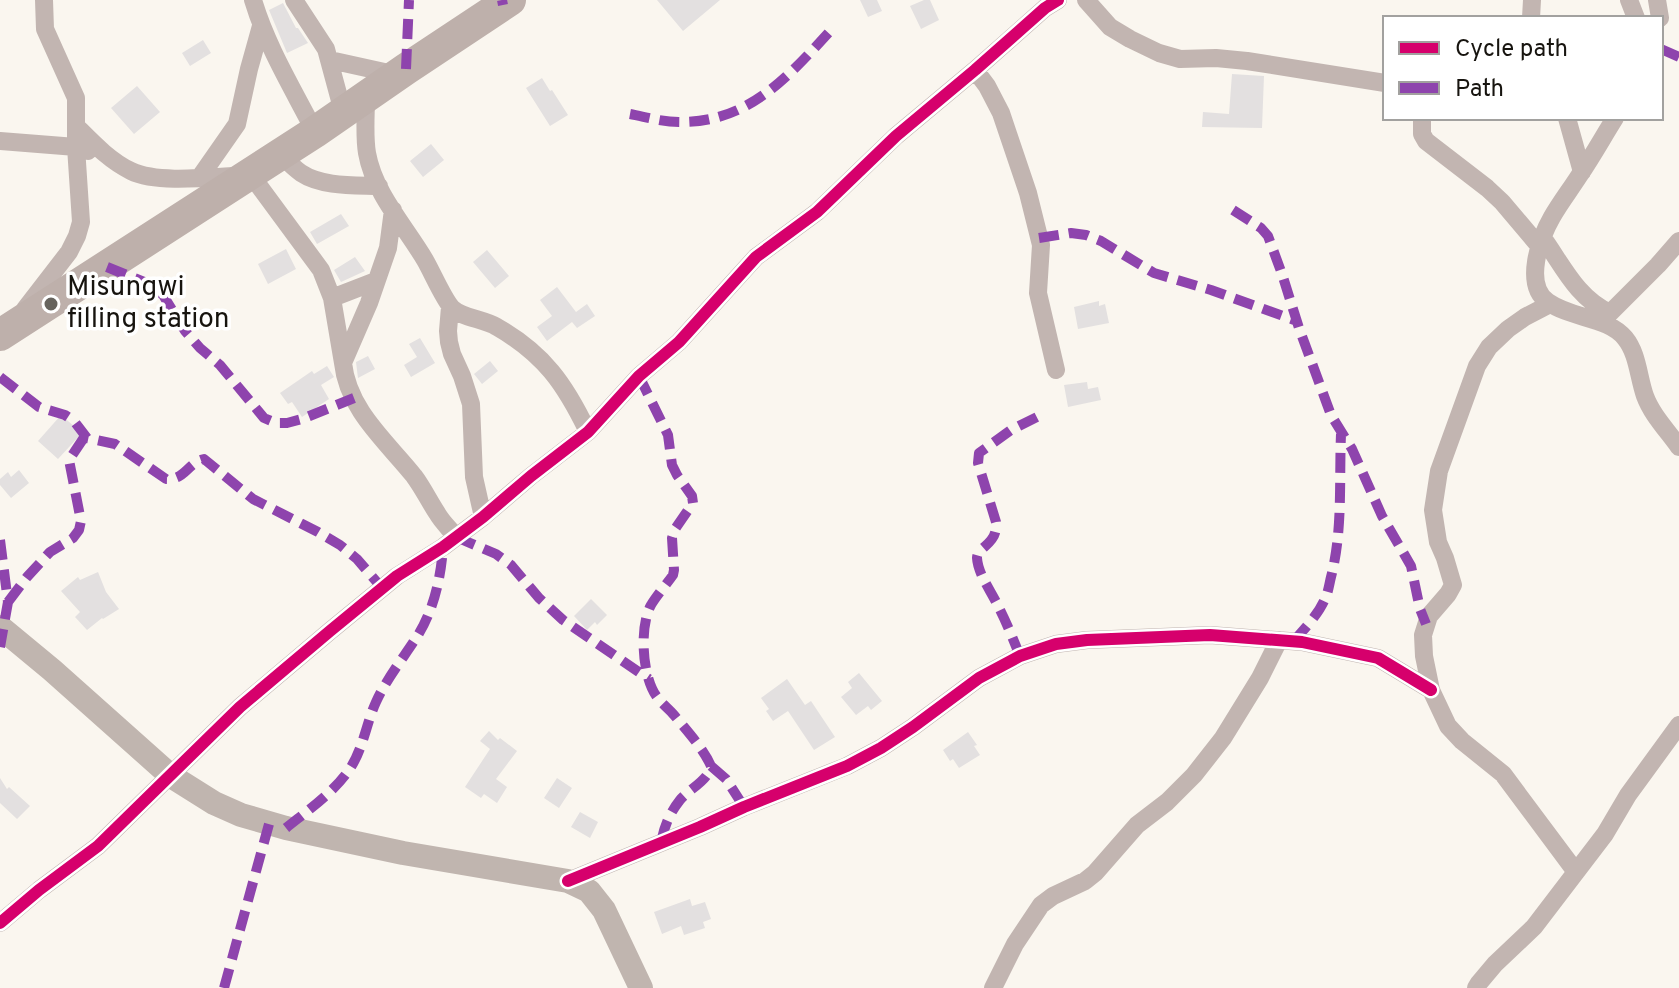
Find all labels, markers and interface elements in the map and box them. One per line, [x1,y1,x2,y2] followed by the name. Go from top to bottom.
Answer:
[1383,16,1663,120] legend
[1455,35,1568,65] text: Cycle path
[1455,75,1504,105] text: Path
[67,270,230,338] place label: Misungwi filling station
[42,295,60,313] marker: Misungwi filling station

